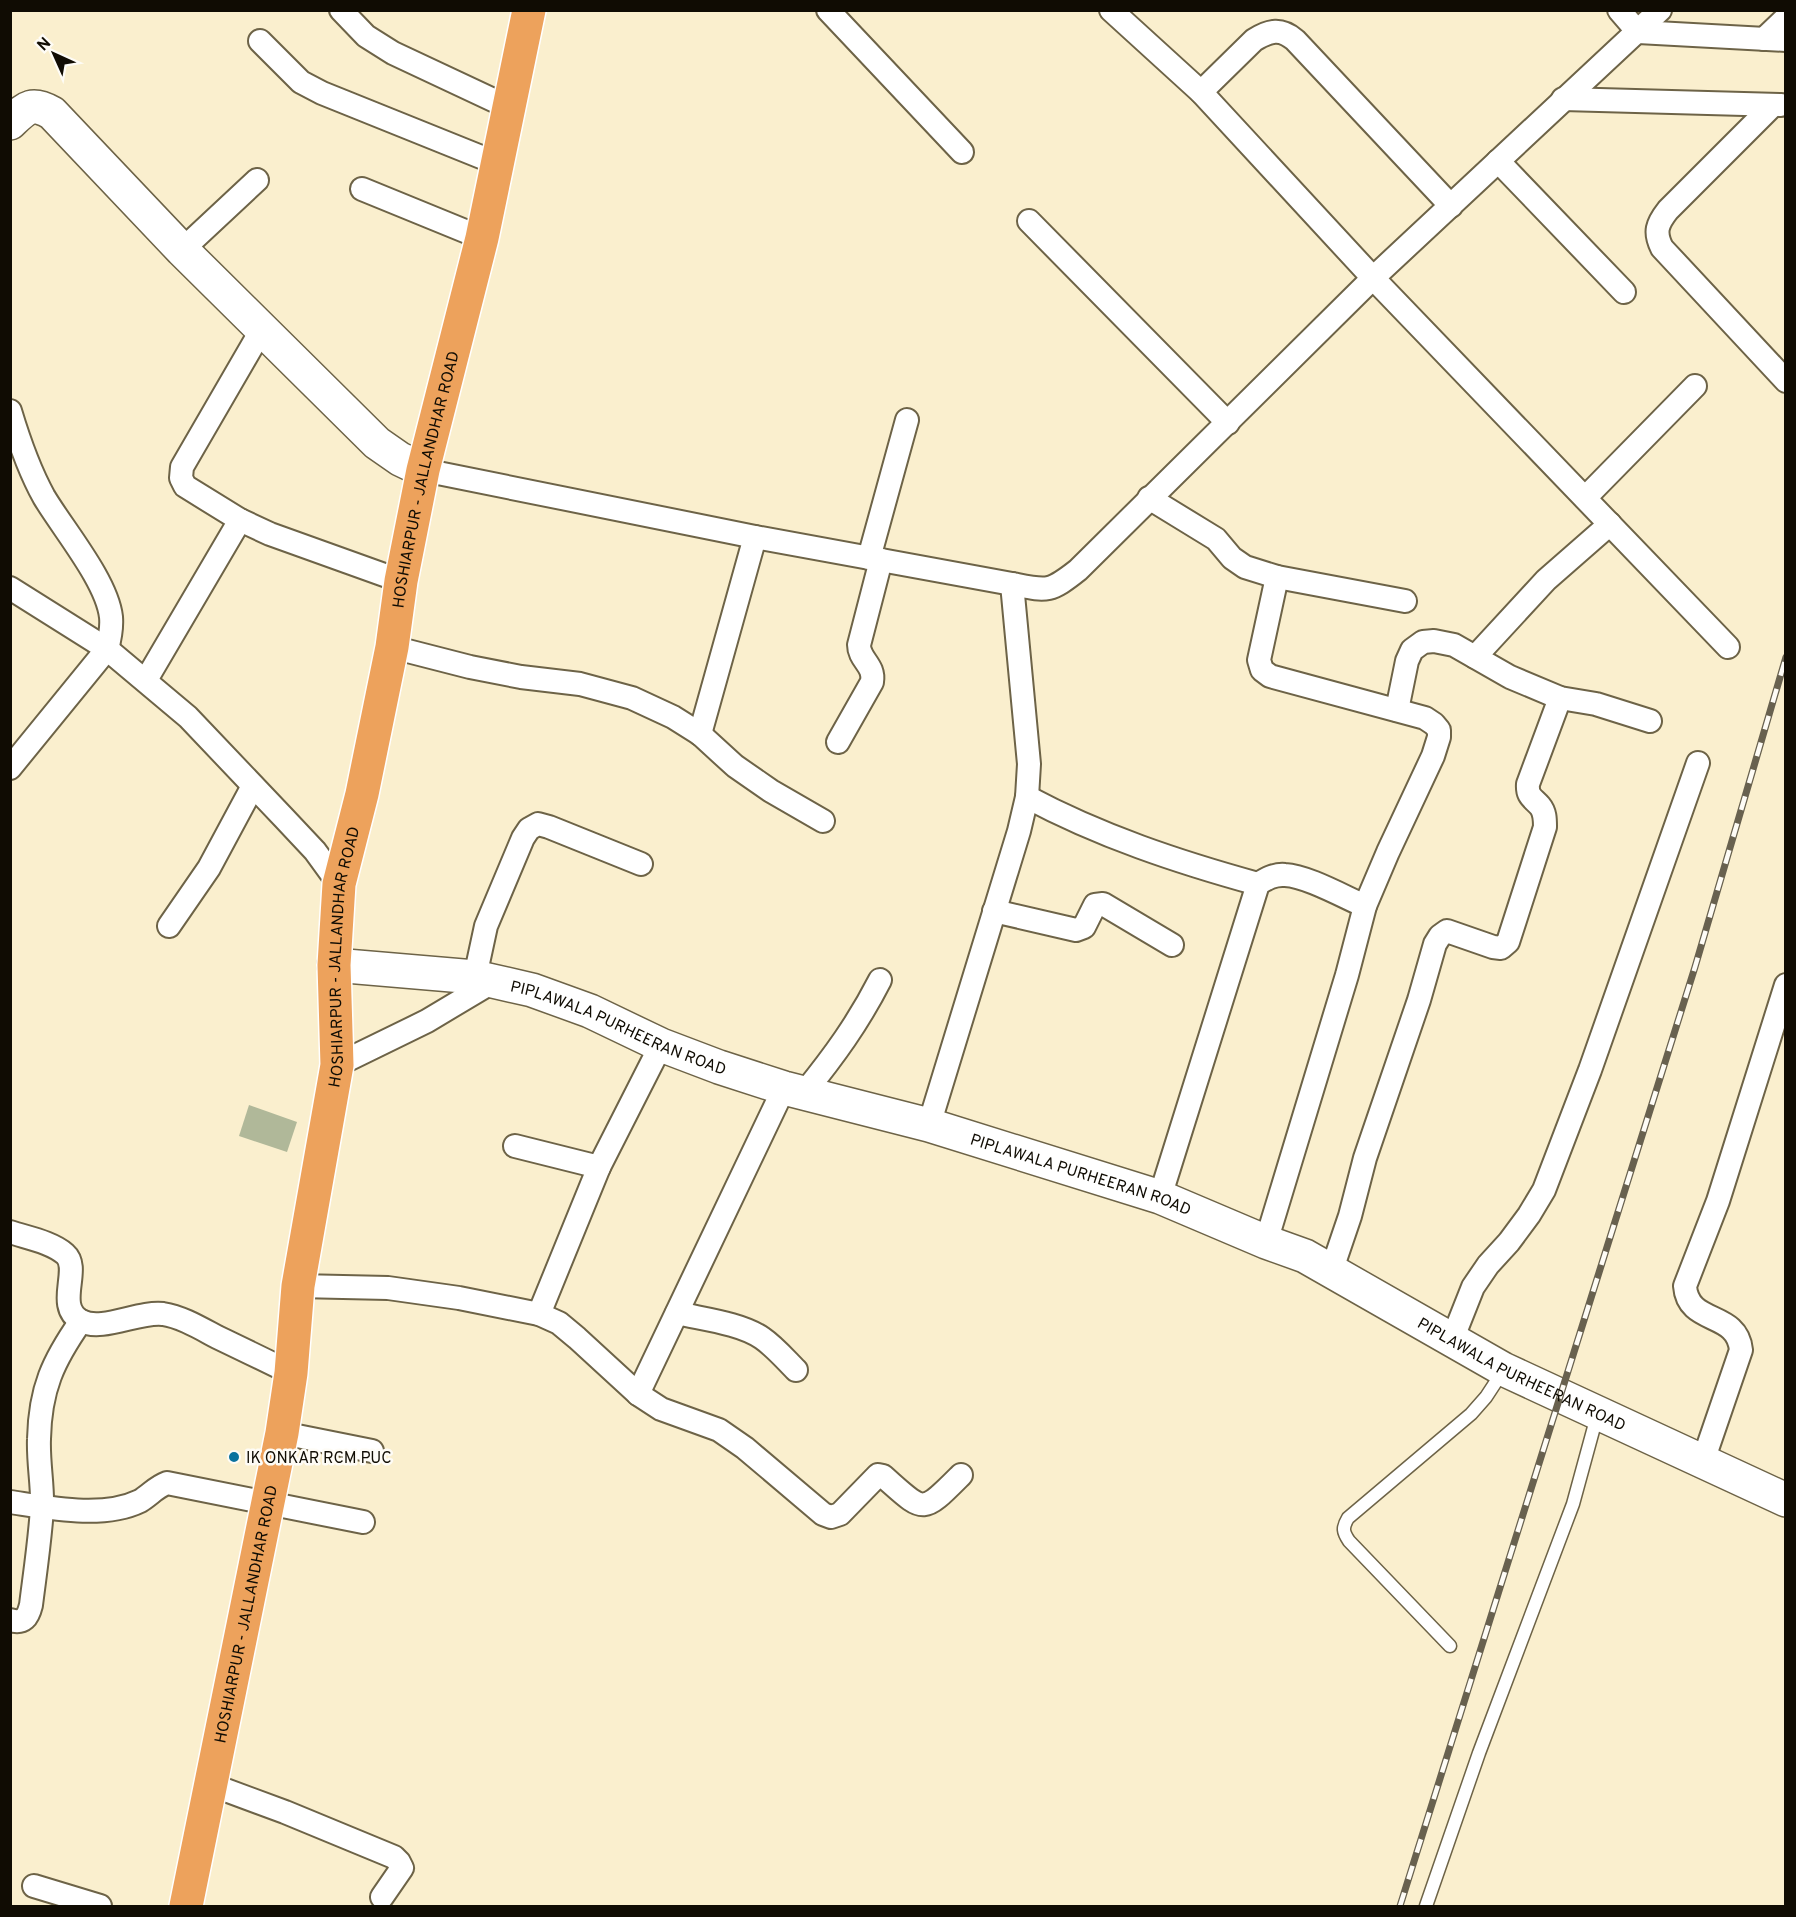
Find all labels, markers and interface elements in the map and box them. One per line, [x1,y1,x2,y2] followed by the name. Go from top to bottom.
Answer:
[24,24,84,84] north arrow
[34,34,56,56] text: N
[389,349,465,610] street label: HOSHIARPUR - JALLANDHAR ROAD
[325,825,365,1089] street label: HOSHIARPUR - JALLANDHAR ROAD
[508,977,728,1081] street label: PIPLAWALA PURHEERAN ROAD
[967,1130,1194,1221] street label: PIPLAWALA PURHEERAN ROAD
[1413,1314,1629,1436] street label: PIPLAWALA PURHEERAN ROAD
[246,1449,392,1469] place label: IK ONKAR RCM PUC
[227,1450,241,1464] marker: IK ONKAR RCM PUC
[211,1484,283,1745] street label: HOSHIARPUR - JALLANDHAR ROAD

